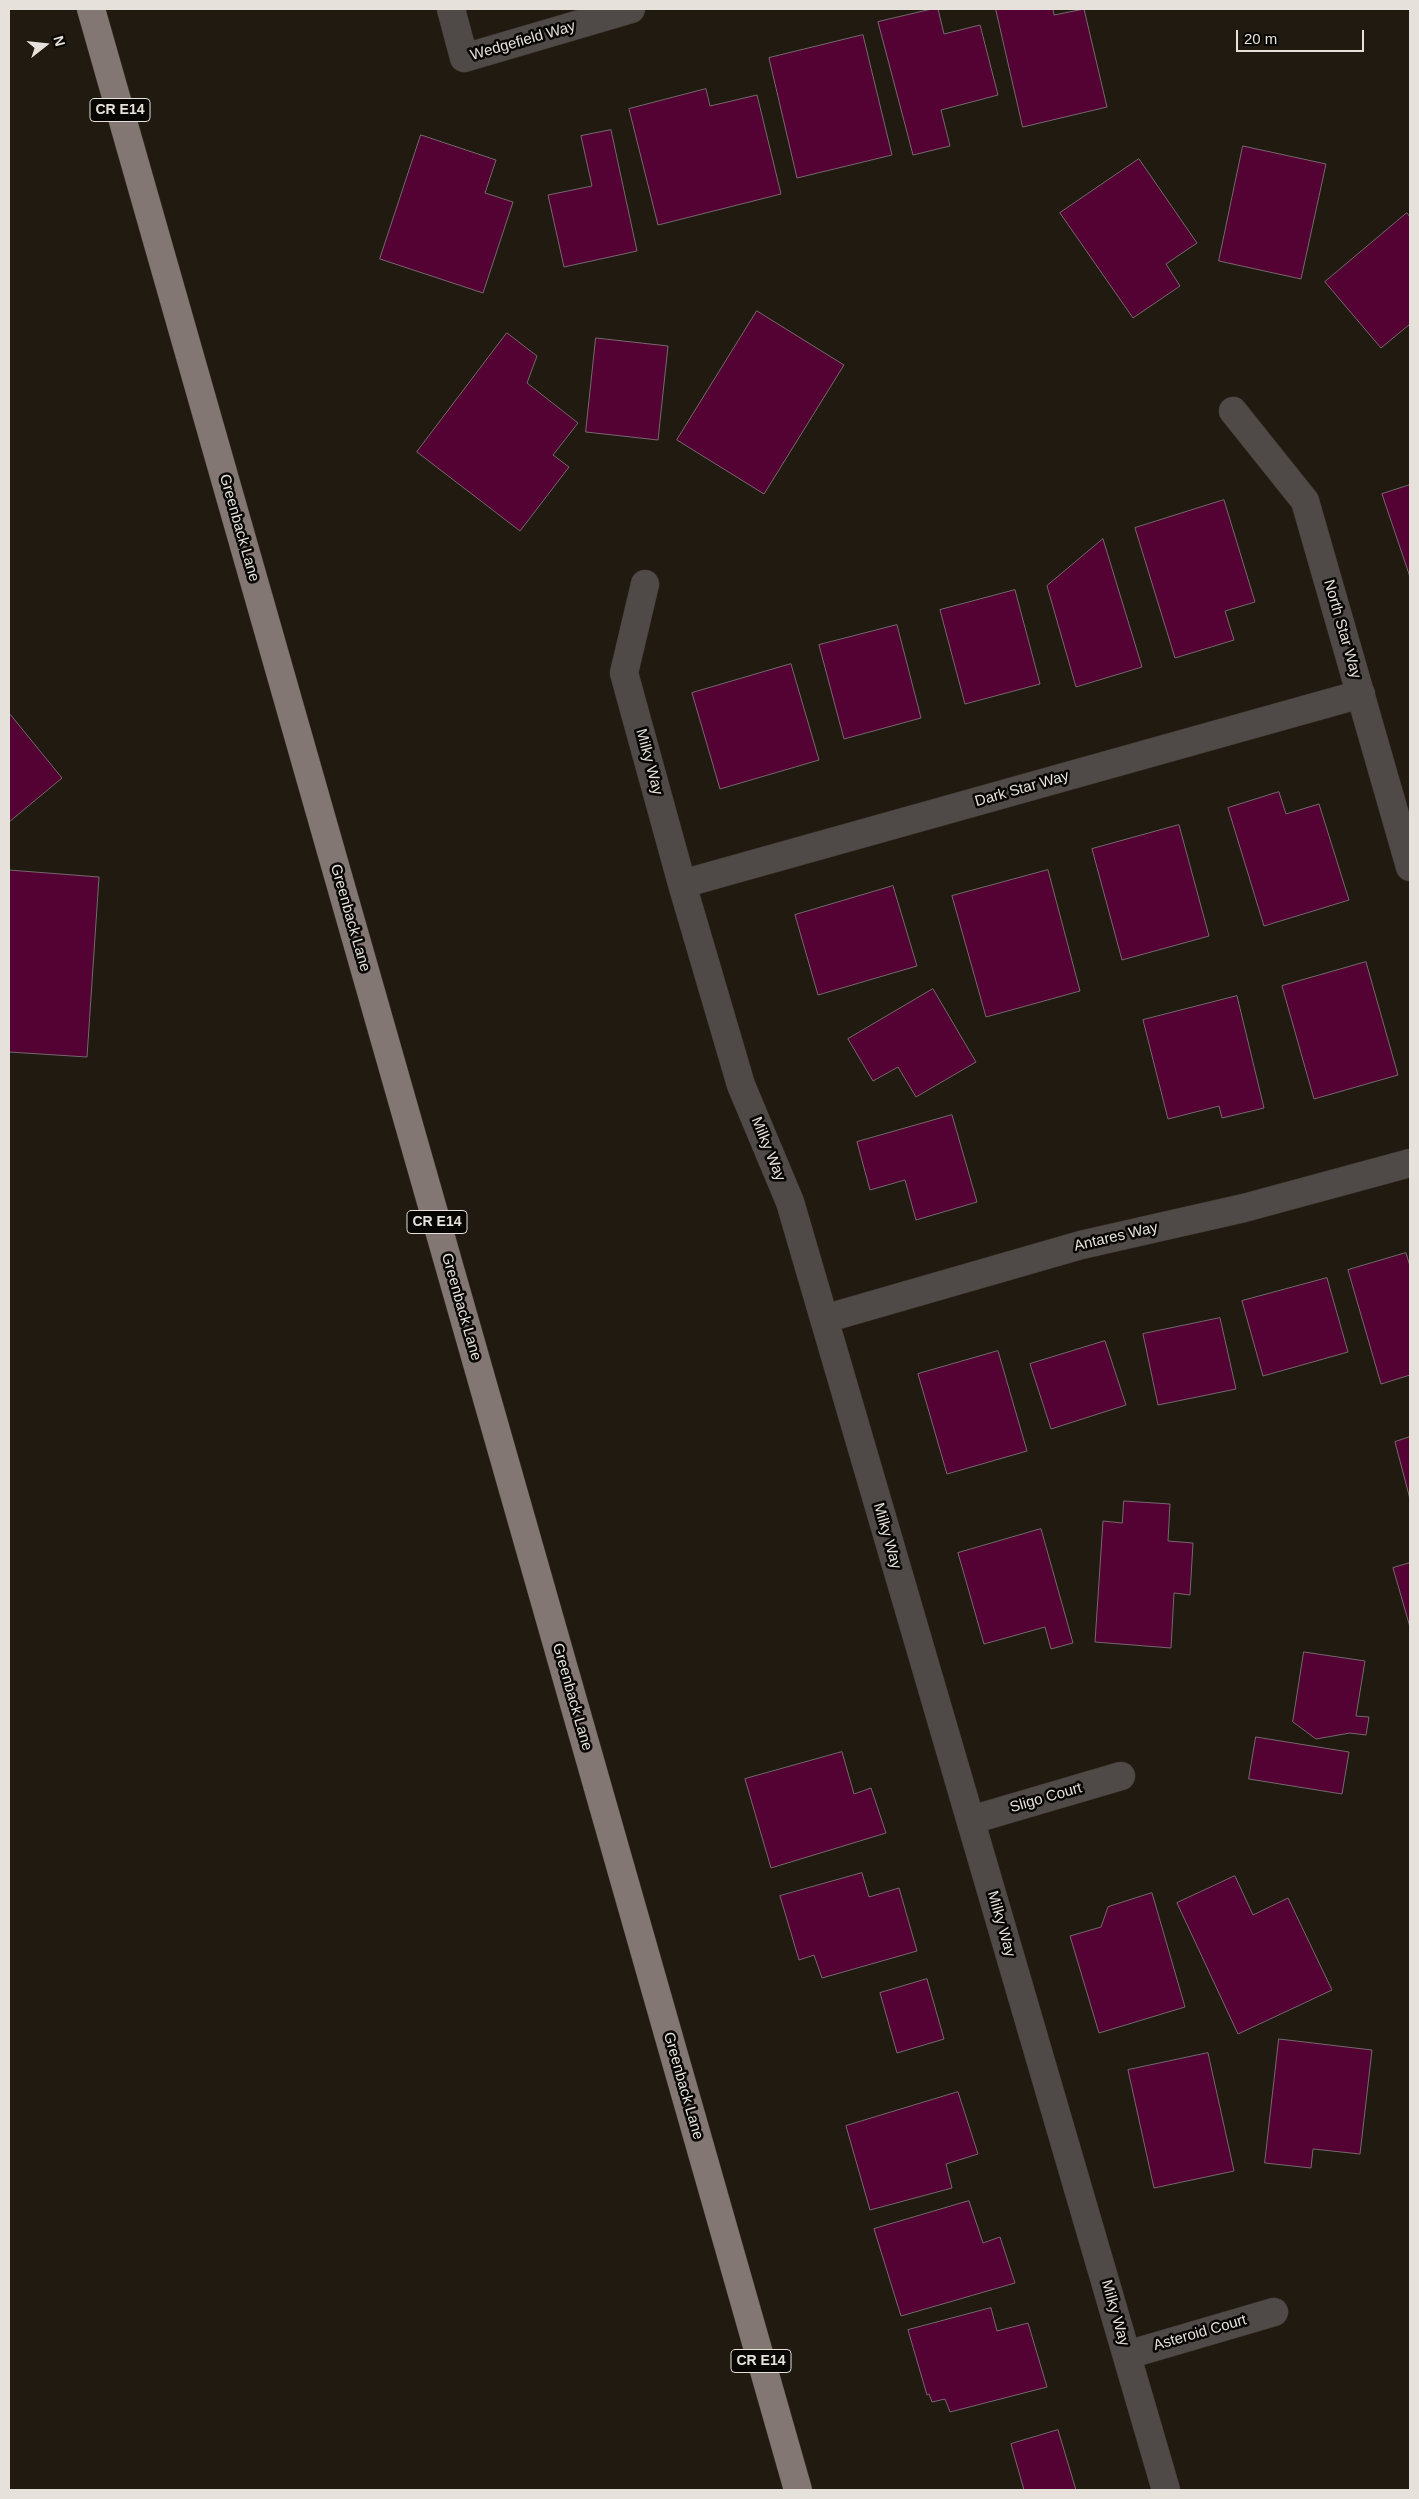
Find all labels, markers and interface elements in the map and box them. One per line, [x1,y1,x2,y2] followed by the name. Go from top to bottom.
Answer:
[468,17,578,65] street label: Wedgefield Way
[20,20,70,70] north arrow
[1239,20,1366,52] scale bar
[1244,30,1277,47] text: 20 m
[50,34,69,48] text: N
[90,98,150,122] road number: CR E14
[215,472,263,584] street label: Greenback Lane
[1319,578,1365,680] street label: North Star Way
[632,727,666,797] street label: Milky Way
[973,767,1071,811] street label: Dark Star Way
[326,862,374,974] street label: Greenback Lane
[747,1114,789,1184] street label: Milky Way
[407,1210,467,1234] road number: CR E14
[1072,1219,1160,1255] street label: Antares Way
[437,1251,485,1363] street label: Greenback Lane
[869,1501,905,1571] street label: Milky Way
[548,1641,596,1753] street label: Greenback Lane
[1008,1779,1084,1817] street label: Sligo Court
[983,1889,1019,1959] street label: Milky Way
[659,2030,707,2142] street label: Greenback Lane
[1097,2278,1133,2348] street label: Milky Way
[1151,2311,1249,2355] street label: Asteroid Court
[731,2350,791,2372] road number: CR E14

